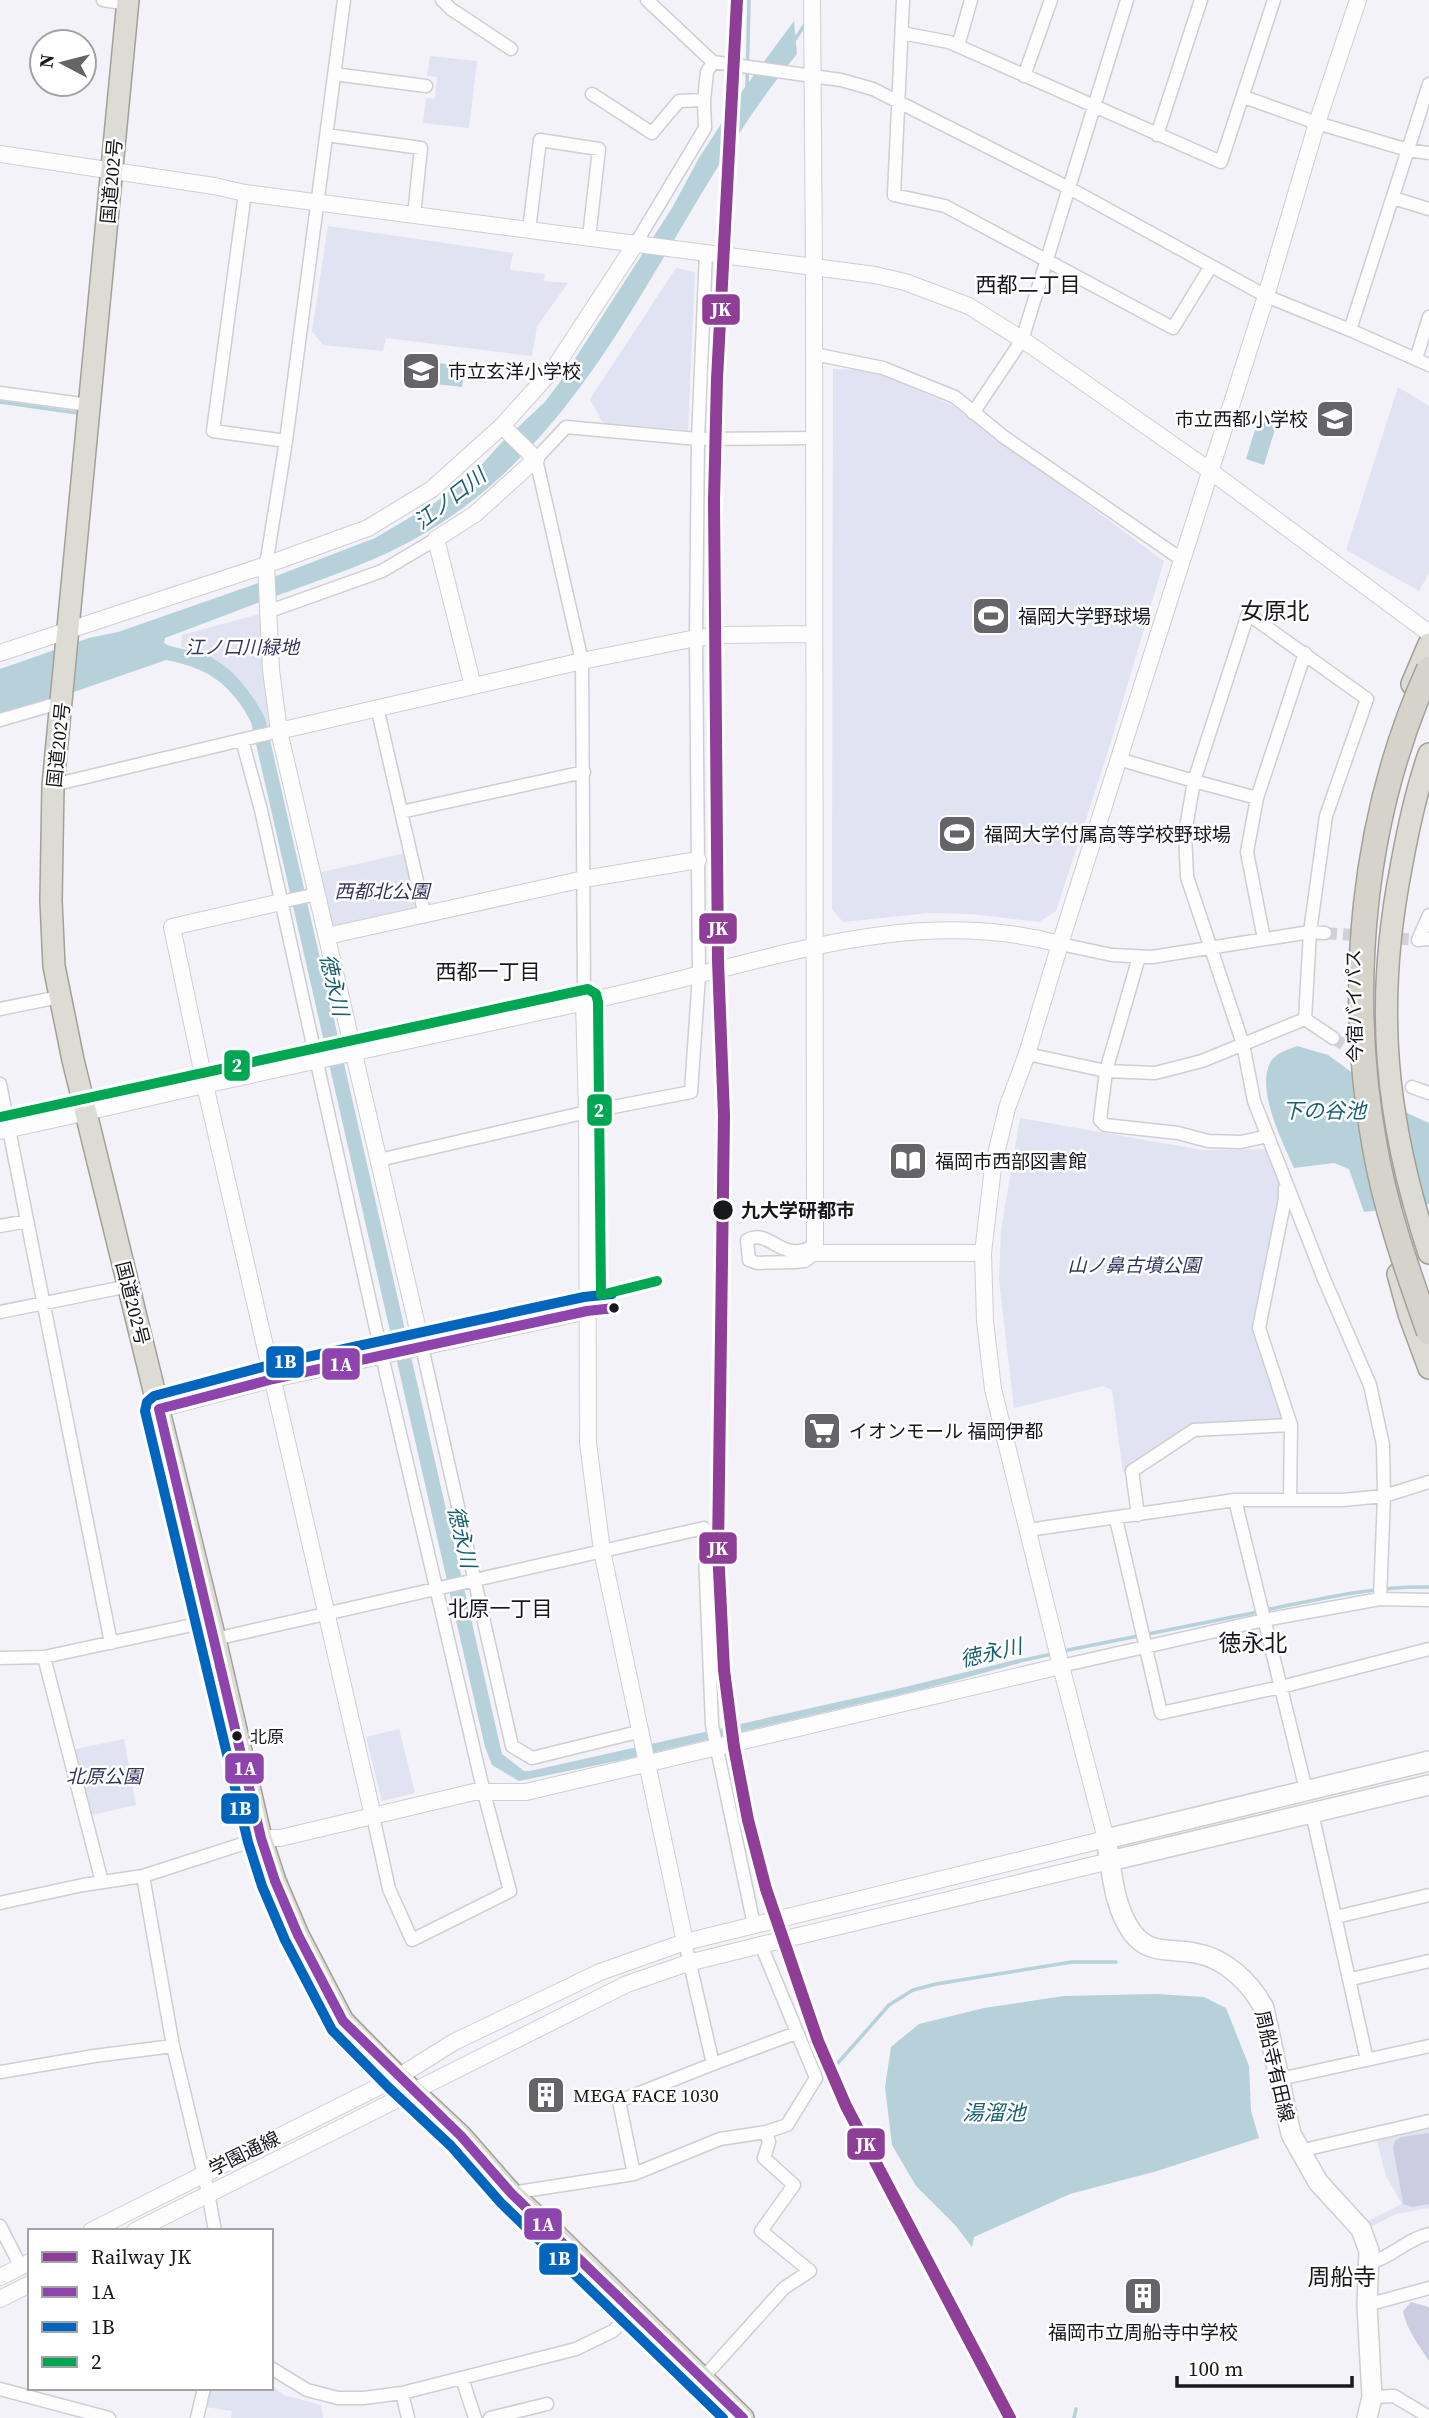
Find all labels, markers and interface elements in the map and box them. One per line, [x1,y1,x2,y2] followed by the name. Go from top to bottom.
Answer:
[28,28,98,98] north arrow
[32,52,60,69] text: N
[94,137,128,225] street label: 国道202号
[976,270,1081,299] district label: 西都二丁目
[701,293,741,326] line badge: JK
[710,296,732,322] text: JK
[400,350,442,392] school or university icon: 市立玄洋小学校
[448,358,581,384] place label: 市立玄洋小学校
[1314,398,1356,440] school or university icon: 市立西都小学校
[1175,406,1308,432] place label: 市立西都小学校
[408,460,493,536] water label: 江ノ口川
[970,595,1012,637] sports icon: 福岡大学野球場
[1241,595,1310,627] district label: 女原北
[1018,603,1151,629] place label: 福岡大学野球場
[185,634,301,660] park label: 江ノ口川緑地
[41,701,75,789] street label: 国道202号
[936,813,978,855] sports icon: 福岡大学付属高等学校野球場
[984,821,1231,847] place label: 福岡大学付属高等学校野球場
[334,878,432,904] park label: 西都北公園
[698,912,738,945] line badge: JK
[707,915,729,941] text: JK
[1340,949,1368,1063] street label: 今宿バイパス
[313,951,356,1021] water label: 徳永川
[436,957,541,986] district label: 西都一丁目
[223,1049,251,1082] line badge: 2
[232,1052,242,1078] text: 2
[586,1093,613,1127] line badge: 2
[1282,1096,1368,1125] water label: 下の谷池
[594,1097,604,1123] text: 2
[887,1140,929,1182] library icon: 福岡市西部図書館
[935,1148,1087,1174] place label: 福岡市西部図書館
[741,1197,855,1223] place label: 九大学研都市
[711,1198,735,1222] marker: 九大学研都市
[1067,1252,1203,1278] park label: 山ノ鼻古墳公園
[110,1258,156,1348] street label: 国道202号
[607,1301,621,1315] unlabelled marker
[265,1345,305,1379] line badge: 1B
[321,1347,361,1381] line badge: 1A
[274,1348,296,1374] text: 1B
[329,1351,353,1377] text: 1A
[801,1410,843,1452] supermarket icon: イオンモール 福岡伊都
[849,1418,1043,1444] place label: イオンモール 福岡伊都
[441,1503,484,1573] water label: 徳永川
[698,1531,738,1565] line badge: JK
[707,1535,729,1561] text: JK
[448,1594,553,1623] district label: 北原一丁目
[1219,1627,1288,1659] district label: 徳永北
[957,1631,1027,1674] water label: 徳永川
[250,1725,284,1749] place label: 北原
[230,1729,244,1743] marker: 北原
[224,1752,265,1785] line badge: 1A
[233,1755,257,1781] text: 1A
[66,1763,145,1789] park label: 北原公園
[220,1792,260,1825] line badge: 1B
[229,1795,251,1821] text: 1B
[1250,2008,1300,2124] street label: 周船寺有田線
[525,2074,567,2116] building icon: MEGA FACE 1030
[573,2082,719,2108] place label: MEGA FACE 1030
[963,2098,1027,2127] water label: 湯溜池
[204,2125,284,2181] street label: 学園通線
[846,2127,886,2161] line badge: JK
[855,2131,877,2157] text: JK
[523,2207,563,2241] line badge: 1A
[531,2211,555,2237] text: 1A
[28,2229,273,2390] legend
[91,2242,191,2271] text: Railway JK
[538,2242,579,2276] line badge: 1B
[548,2245,570,2271] text: 1B
[1308,2261,1377,2293] district label: 周船寺
[1122,2275,1164,2317] building icon: 福岡市立周船寺中学校
[91,2277,115,2306] text: 1A
[91,2312,115,2341] text: 1B
[1048,2319,1238,2345] place label: 福岡市立周船寺中学校
[1177,2344,1352,2388] scale bar
[91,2347,102,2376] text: 2
[1188,2354,1243,2383] text: 100 m

